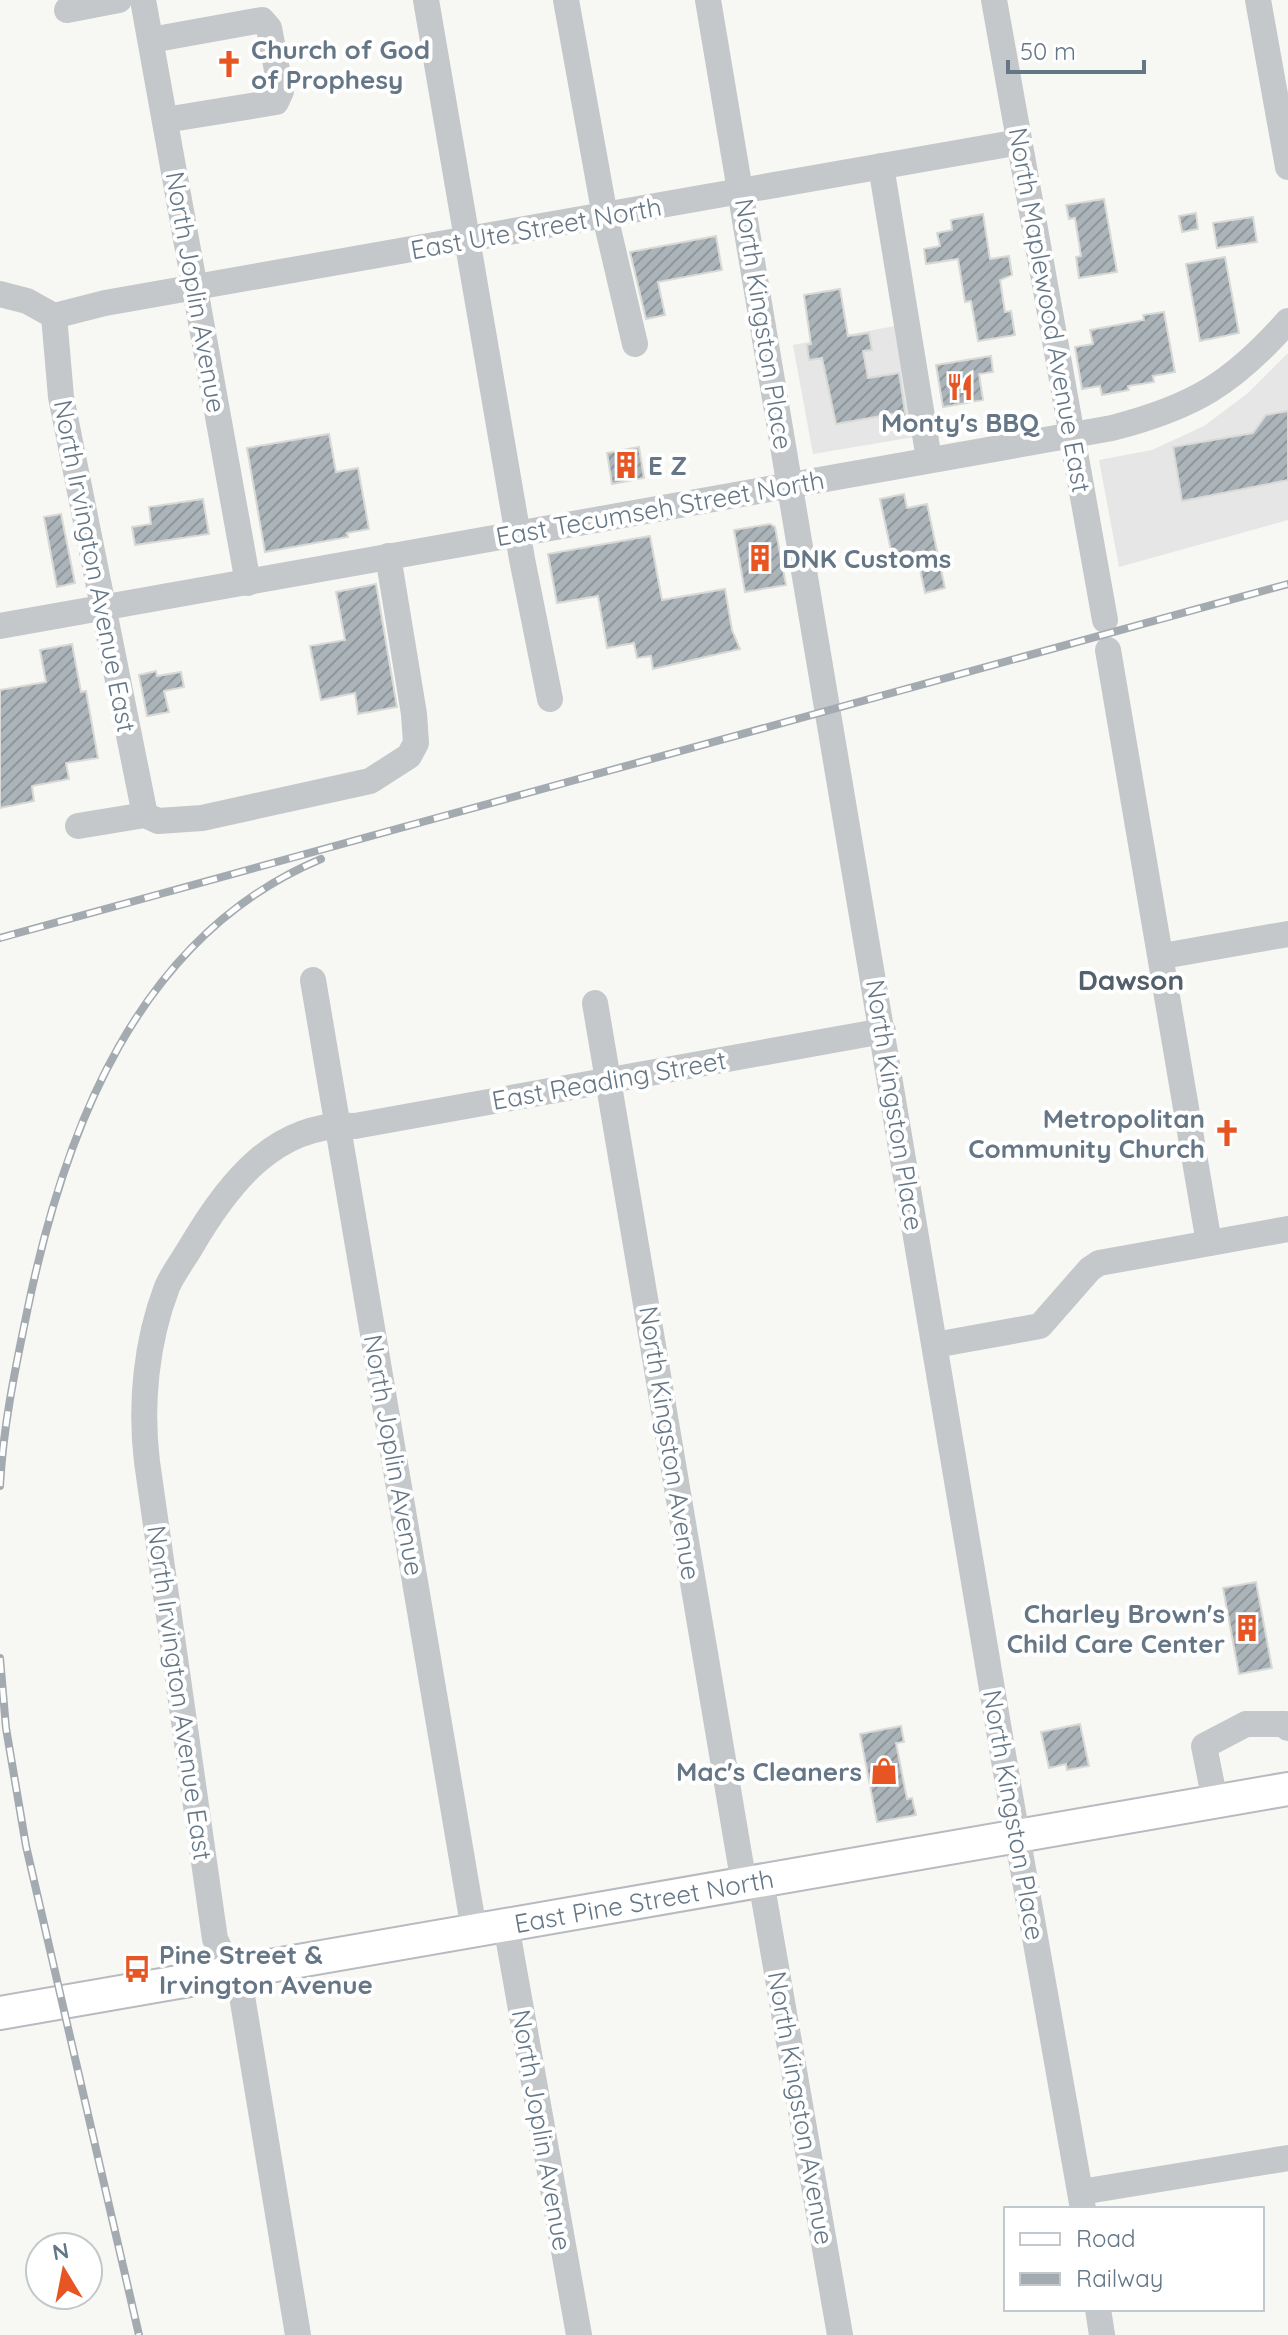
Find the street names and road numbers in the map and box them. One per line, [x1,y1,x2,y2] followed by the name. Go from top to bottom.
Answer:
[1002,125,1098,495] street label: North Maplewood Avenue East
[159,169,233,415] street label: North Joplin Avenue
[408,190,664,266] street label: East Ute Street North
[728,196,800,452] street label: North Kingston Place
[47,397,143,735] street label: North Irvington Avenue East
[493,463,827,553] street label: East Tecumseh Street North
[859,977,931,1233] street label: North Kingston Place
[489,1043,729,1117] street label: East Reading Street
[632,1304,708,1582] street label: North Kingston Avenue
[357,1332,431,1578] street label: North Joplin Avenue
[140,1523,220,1863] street label: North Irvington Avenue East
[976,1687,1052,1943] street label: North Kingston Place
[512,1862,776,1940] street label: East Pine Street North
[761,1969,841,2247] street label: North Kingston Avenue
[505,2007,579,2253] street label: North Joplin Avenue

